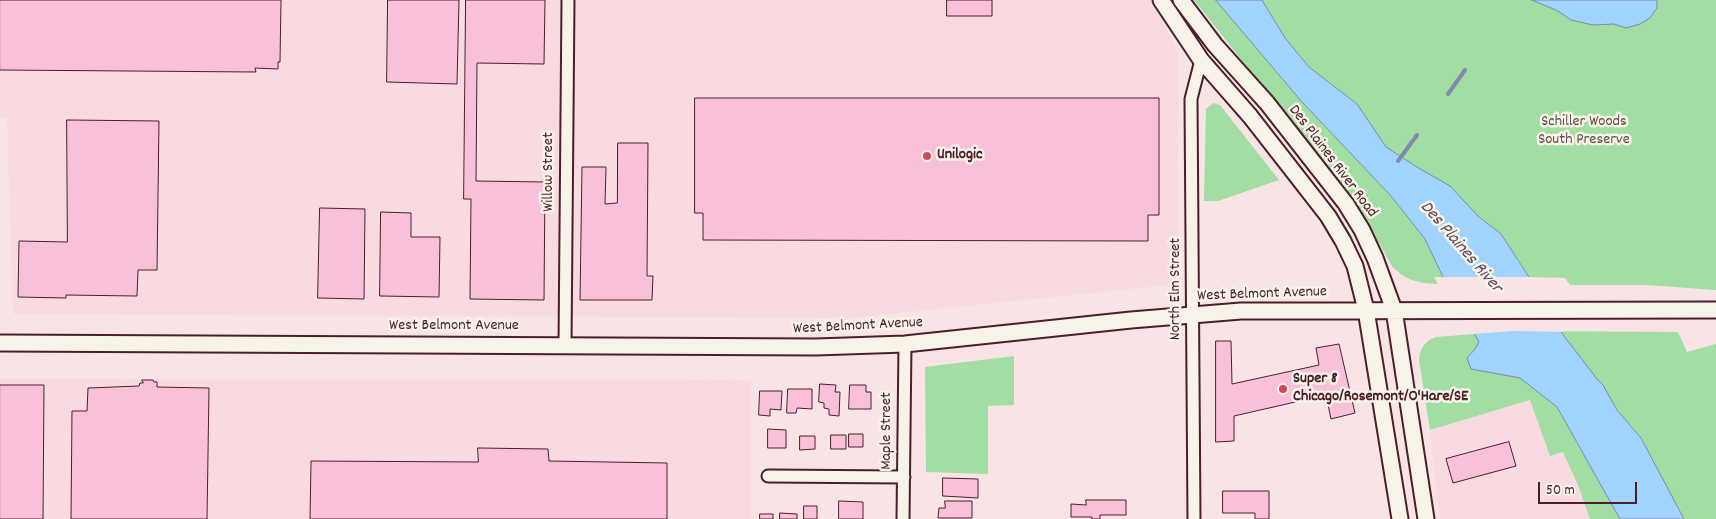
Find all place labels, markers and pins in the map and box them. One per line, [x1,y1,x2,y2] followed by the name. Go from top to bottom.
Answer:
[937,146,982,166] place label: Unilogic
[921,150,933,162] marker: Unilogic
[1293,370,1468,408] place label: Super 8 Chicago/Rosemont/O'Hare/SE
[1277,383,1289,395] marker: Super 8 Chicago/Rosemont/O'Hare/SE

